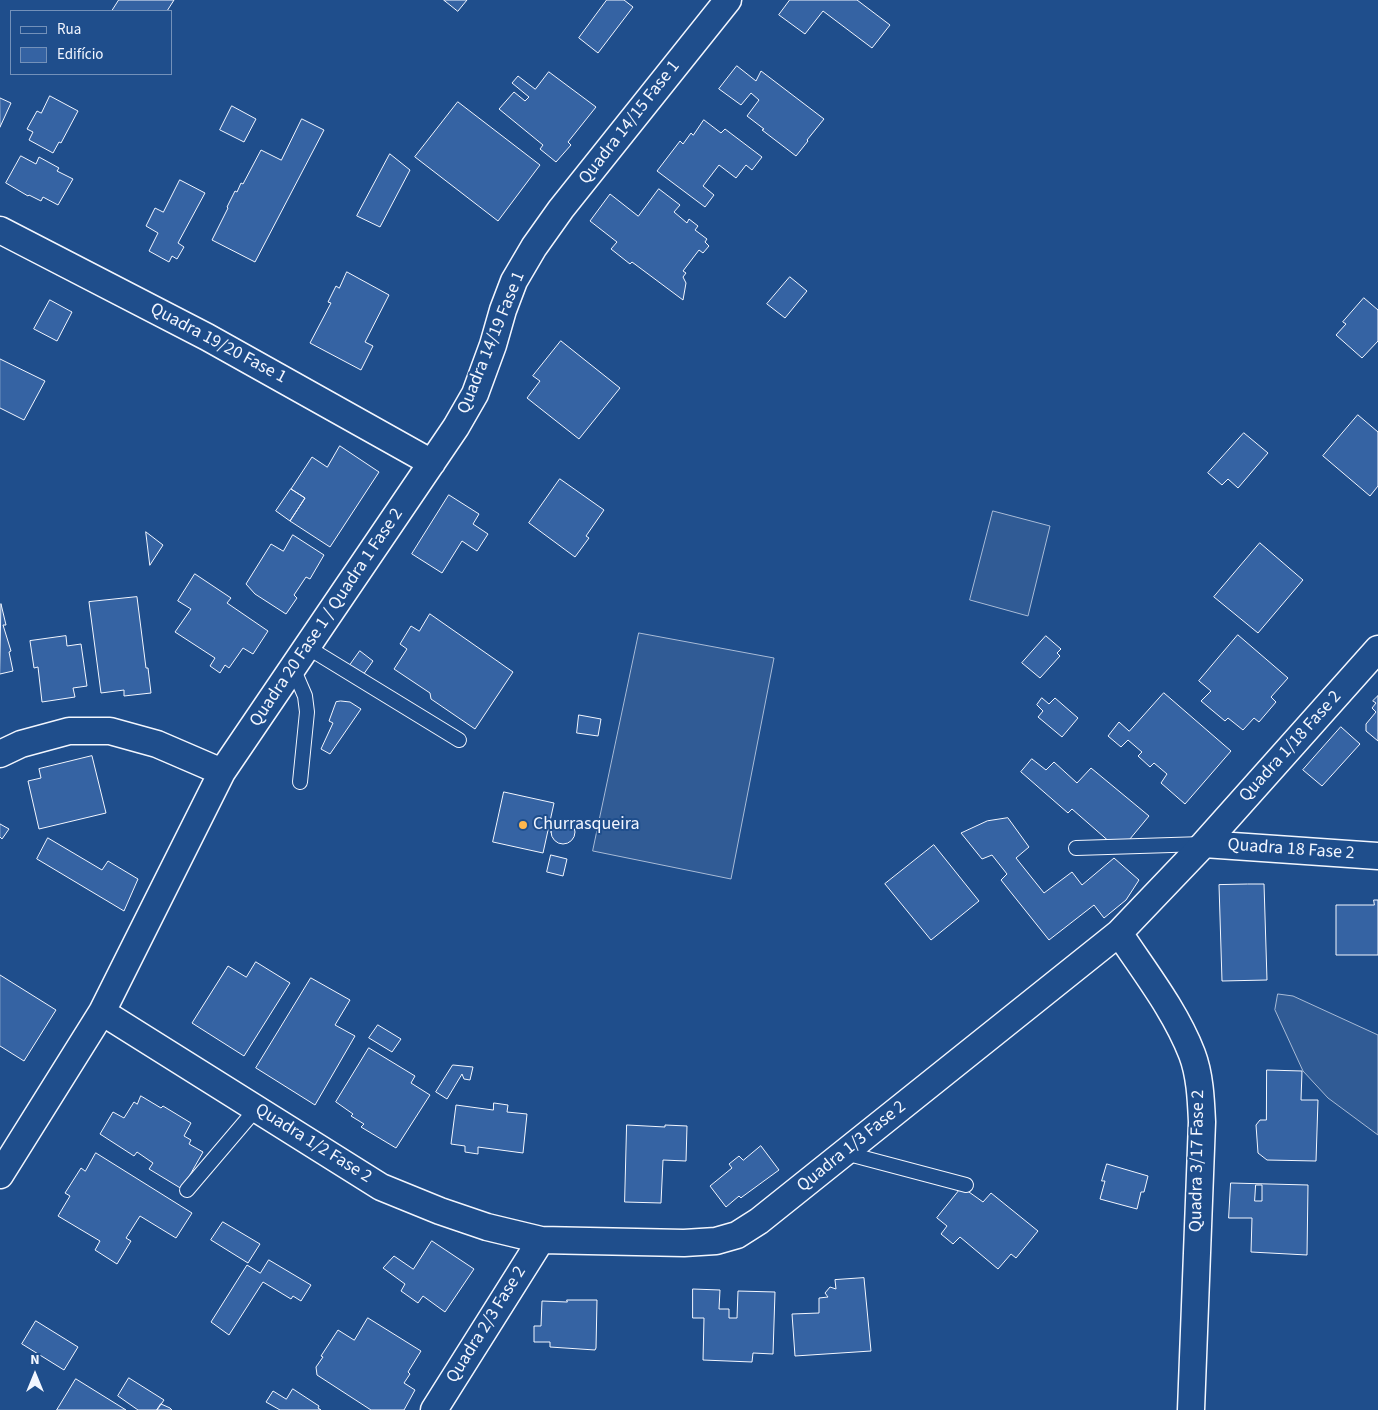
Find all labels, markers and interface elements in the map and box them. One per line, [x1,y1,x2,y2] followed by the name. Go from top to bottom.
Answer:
[10,10,172,75] legend
[57,19,81,40] text: Rua
[57,44,104,65] text: Edifício
[575,57,685,189] street label: Quadra 14/15 Fase 1
[454,269,530,417] street label: Quadra 14/19 Fase 1
[146,299,290,389] street label: Quadra 19/20 Fase 1
[246,505,408,731] street label: Quadra 20 Fase 1 / Quadra 1 Fase 2
[1235,687,1347,807] street label: Quadra 1/18 Fase 2
[533,814,640,836] place label: Churrasqueira
[517,819,529,831] marker: Churrasqueira
[1227,835,1355,865] street label: Quadra 18 Fase 2
[1186,1090,1210,1232] street label: Quadra 3/17 Fase 2
[793,1097,911,1197] street label: Quadra 1/3 Fase 2
[251,1099,375,1189] street label: Quadra 1/2 Fase 2
[442,1263,532,1387] street label: Quadra 2/3 Fase 2
[10,1350,60,1400] north arrow
[30,1350,40,1370] text: N

